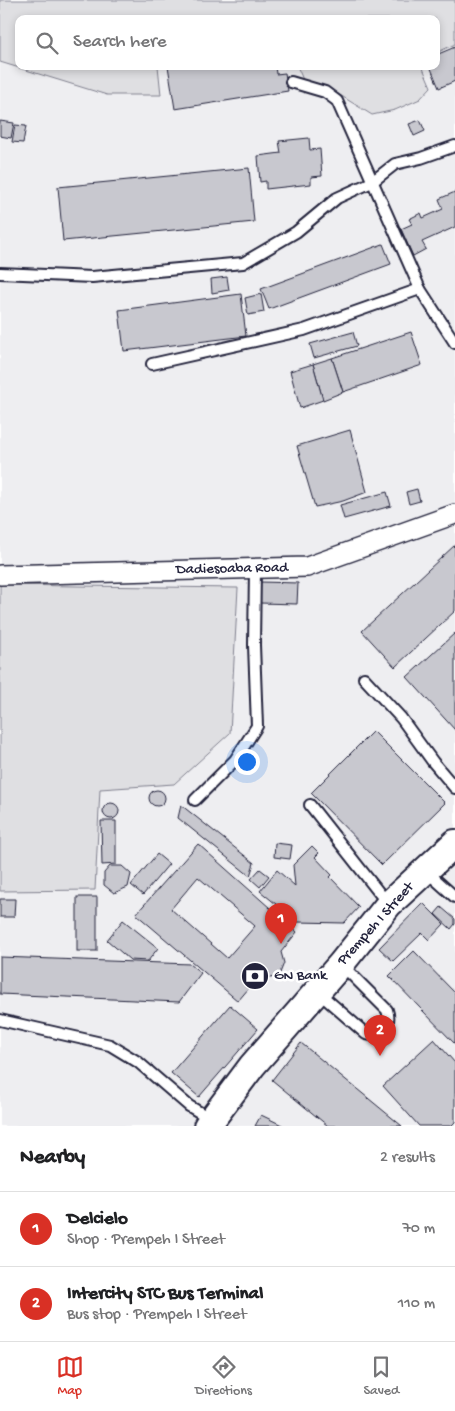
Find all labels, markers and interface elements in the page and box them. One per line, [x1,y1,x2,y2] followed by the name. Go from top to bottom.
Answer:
[15,15,440,70] search box
[33,29,61,57] icon: search
[73,31,167,54] text: Search here
[175,559,289,579] street label: Dadiesoaba Road
[234,749,260,775] your location
[333,877,419,970] street label: Prempeh I Street
[265,903,297,944] pin: 1
[240,961,270,991] bank icon: GN Bank
[274,967,328,985] place label: GN Bank
[364,1015,396,1056] pin: 2
[20,1146,85,1171] text: Nearby
[380,1149,435,1168] text: 2 results
[67,1208,128,1231] text: Delcielo
[33,1220,39,1239] text: 1
[402,1220,435,1239] text: 70 m
[67,1231,225,1250] text: Shop · Prempeh I Street
[67,1283,263,1306] text: Intercity STC Bus Terminal
[32,1295,40,1314] text: 2
[398,1295,435,1314] text: 110 m
[67,1306,247,1325] text: Bus stop · Prempeh I Street
[56,1353,84,1400] tab: Map
[195,1353,252,1400] tab: Directions
[363,1353,399,1400] tab: Saved

